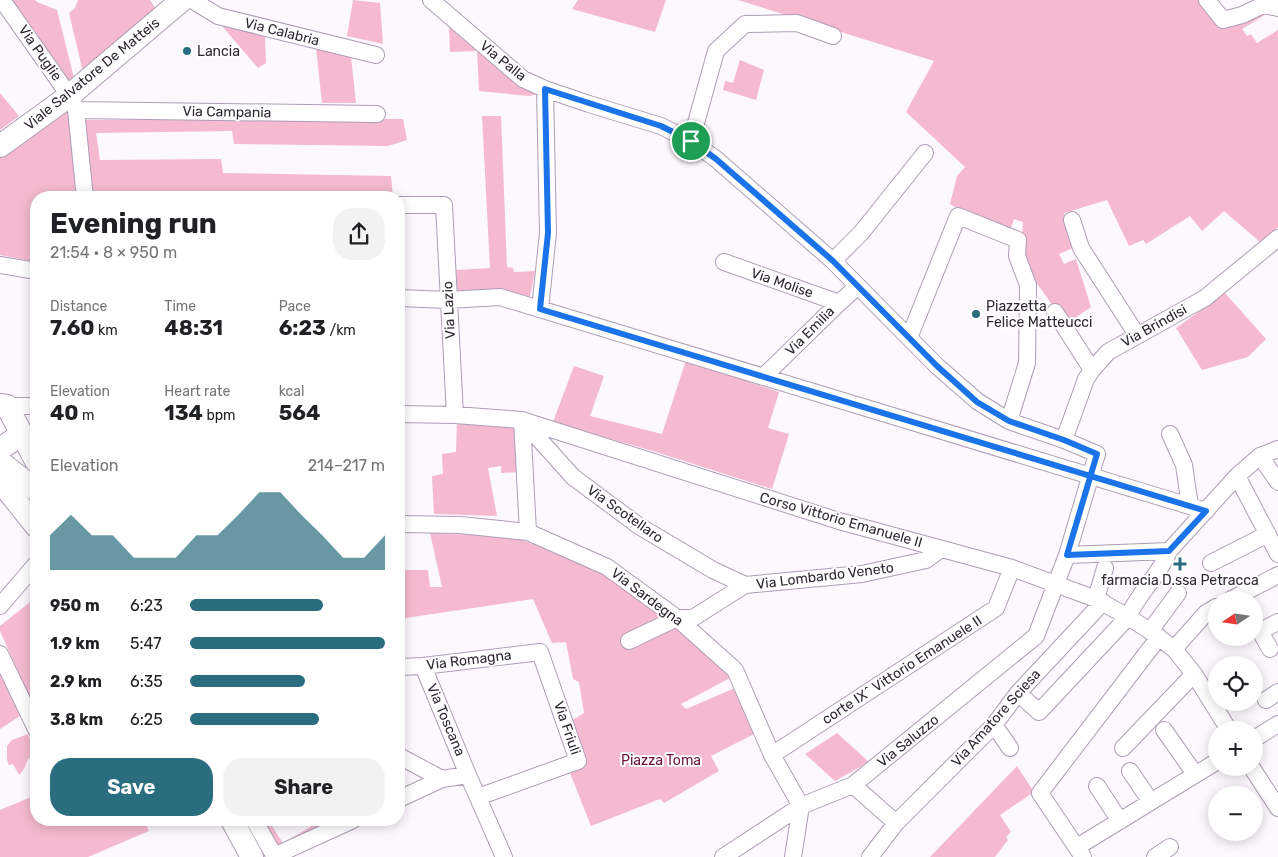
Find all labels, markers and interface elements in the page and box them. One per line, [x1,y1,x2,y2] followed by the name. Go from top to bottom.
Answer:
[21,14,163,134] street label: Viale Salvatore De Matteis
[243,14,321,50] street label: Via Calabria
[15,22,65,84] street label: Via Puglie
[476,37,530,85] street label: Via Palla
[197,43,240,60] place label: Lancia
[181,45,193,57] marker: Lancia
[182,103,272,121] street label: Via Campania
[670,120,712,162] pin
[677,127,705,155] icon: arrive
[50,207,217,240] text: Evening run
[333,208,385,260] button: share
[50,243,177,262] text: 21:54 · 8 × 950 m
[749,264,815,302] street label: Via Molise
[439,281,459,339] street label: Via Lazio
[50,298,107,315] text: Distance
[164,298,196,315] text: Time
[279,298,311,315] text: Pace
[986,298,1092,331] place label: Piazzetta Felice Matteucci
[1118,301,1190,351] street label: Via Brindisi
[782,303,838,359] street label: Via Emilia
[970,308,982,320] marker: Piazzetta Felice Matteucci
[50,315,95,340] text: 7.60
[164,315,223,340] text: 48:31
[279,315,326,340] text: 6:23
[95,322,118,339] text: km
[326,322,356,339] text: /km
[50,383,110,400] text: Elevation
[164,383,230,400] text: Heart rate
[279,383,304,400] text: kcal
[50,400,79,425] text: 40
[164,400,203,425] text: 134
[279,400,320,425] text: 564
[79,407,95,424] text: m
[203,407,236,424] text: bpm
[50,456,119,475] text: Elevation
[308,456,385,475] text: 214–217 m
[584,481,666,547] street label: Via Scotellaro
[758,489,924,551] street label: Corso Vittorio Emanuele II
[1174,558,1186,570] marker: farmacia D.ssa Petracca
[755,559,895,593] street label: Via Lombardo Veneto
[608,564,686,630] street label: Via Sardegna
[1101,572,1259,589] place label: farmacia D.ssa Petracca
[1208,591,1262,646] north arrow
[1208,591,1263,841] map controls
[50,596,100,615] text: 950 m
[130,596,163,615] text: 6:23
[819,612,985,728] street label: corte IX^ Vittorio Emanuele II
[50,634,100,653] text: 1.9 km
[130,634,161,653] text: 5:47
[426,646,512,674] street label: Via Romagna
[1208,656,1263,711] button: locate
[948,666,1044,770] street label: Via Amatore Sciesa
[50,672,102,691] text: 2.9 km
[130,672,163,691] text: 6:35
[423,681,469,759] street label: Via Toscana
[550,699,584,757] street label: Via Friuli
[50,710,103,729] text: 3.8 km
[130,710,163,729] text: 6:25
[874,711,942,771] street label: Via Saluzzo
[1208,721,1263,776] button: +
[621,752,701,769] park label: Piazza Toma
[50,758,213,816] button: Save
[223,758,385,816] button: Share
[1208,786,1263,841] button: −

